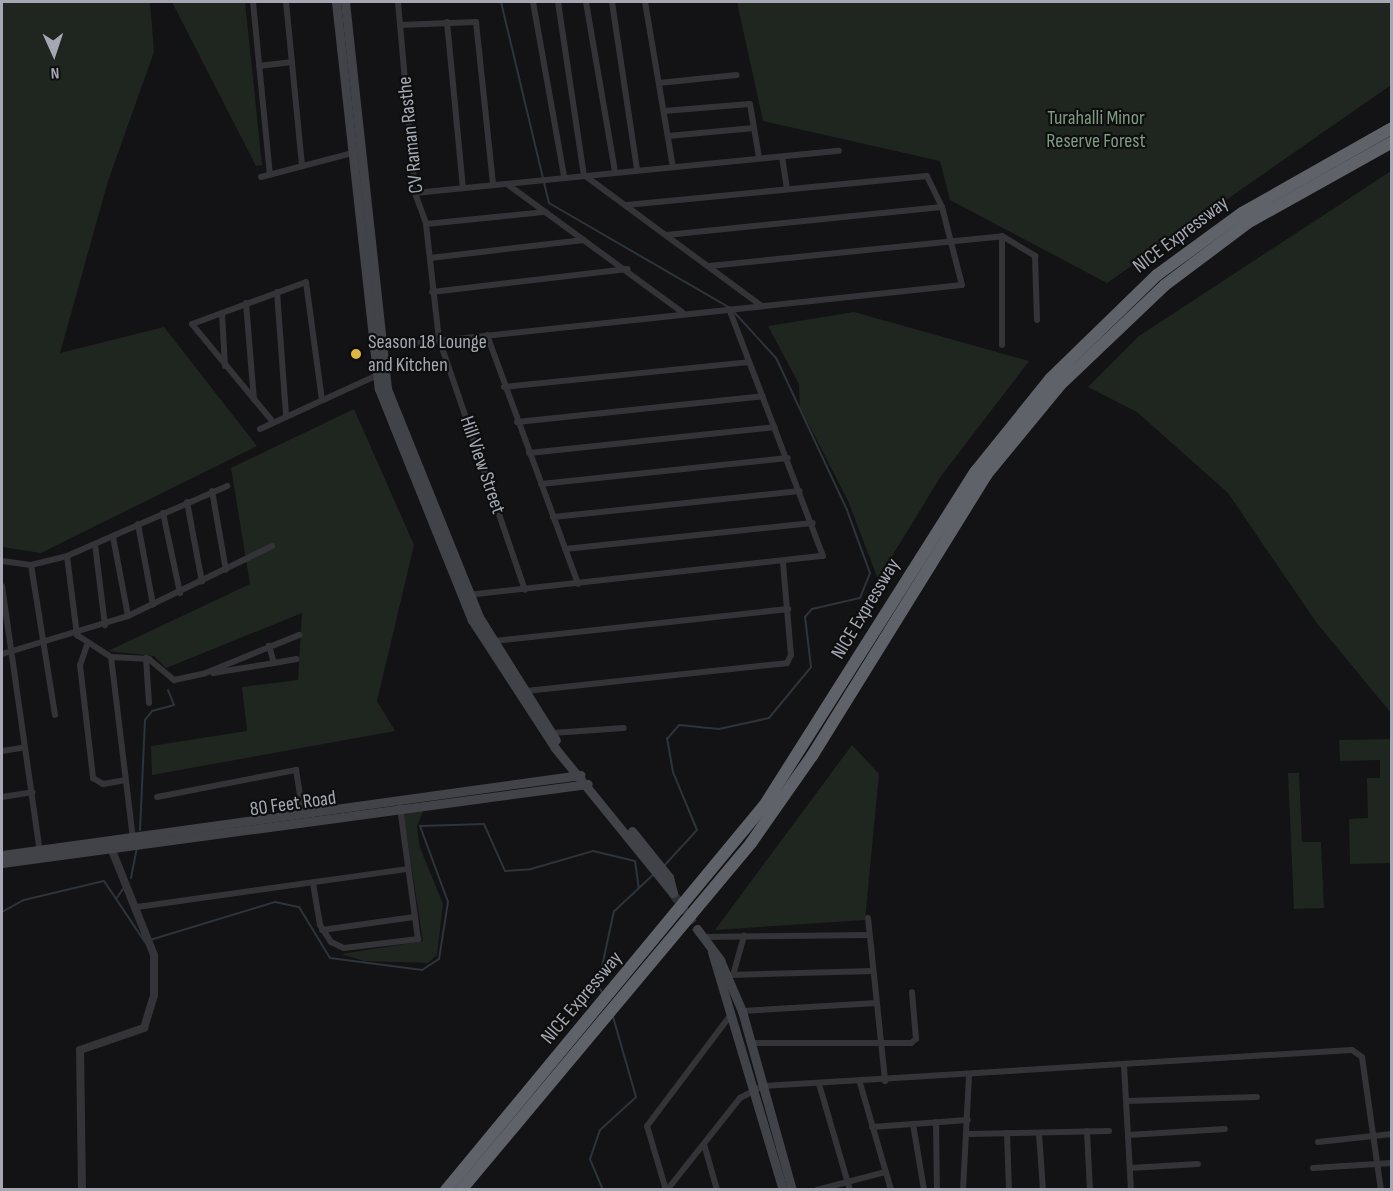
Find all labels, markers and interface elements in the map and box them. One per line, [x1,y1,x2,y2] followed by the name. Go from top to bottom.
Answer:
[24,24,84,84] north arrow
[50,63,60,82] text: N
[393,75,429,195] street label: CV Raman Rasthe
[1046,107,1146,154] park label: Turahalli Minor Reserve Forest
[1129,191,1233,279] street label: NICE Expressway
[368,330,487,377] place label: Season 18 Lounge and Kitchen
[349,347,363,361] marker: Season 18 Lounge and Kitchen
[454,413,510,517] street label: Hill View Street
[827,554,905,664] street label: NICE Expressway
[248,786,338,822] street label: 80 Feet Road
[536,947,628,1049] street label: NICE Expressway

